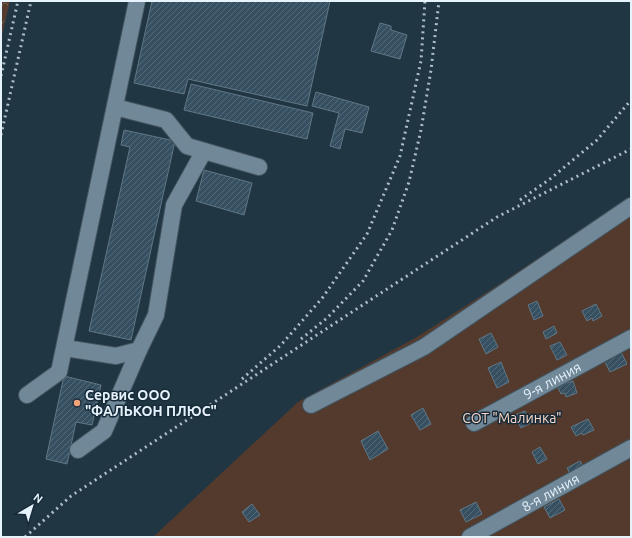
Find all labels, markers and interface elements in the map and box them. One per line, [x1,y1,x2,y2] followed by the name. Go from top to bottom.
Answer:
[521,359,584,403] street label: 9-я линия
[85,387,217,419] place label: Сервис ООО "ФАЛЬКОН ПЛЮС"
[72,398,82,408] marker: Сервис ООО "ФАЛЬКОН ПЛЮС"
[462,410,562,426] park label: СОТ "Малинка"
[519,470,582,515] street label: 8-я линия
[12,486,52,526] north arrow
[31,491,45,505] text: N

